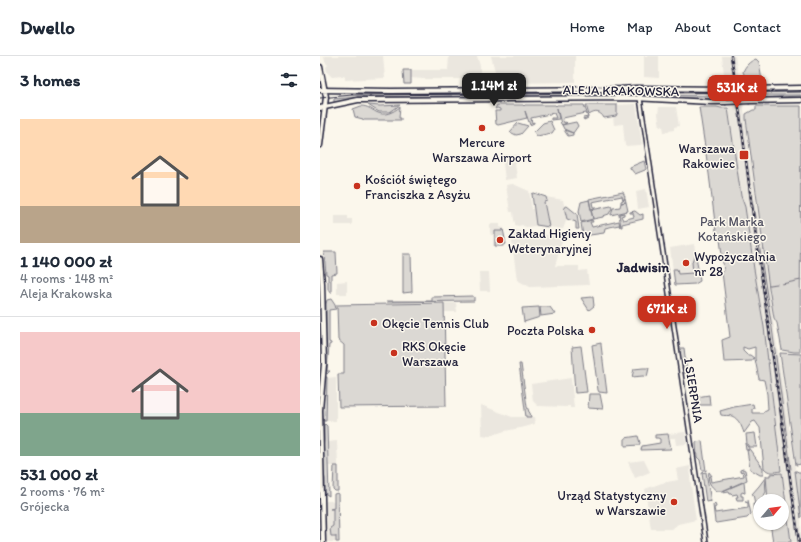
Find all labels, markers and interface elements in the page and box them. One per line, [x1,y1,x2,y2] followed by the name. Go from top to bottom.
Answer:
[20,16,75,39] text: Dwello
[570,19,605,36] text: Home
[627,19,653,36] text: Map
[675,19,711,36] text: About
[733,19,781,36] text: Contact
[278,69,300,91] icon: filters
[20,70,80,90] text: 3 homes
[453,73,535,107] pin: 1.14M zł
[700,75,774,109] pin: 531K zł
[471,78,517,93] text: 1.14M zł
[717,80,757,95] text: 531K zł
[563,82,680,99] street label: ALEJA KRAKOWSKA
[477,123,487,133] marker: Mercure Warszawa Airport
[432,135,532,165] place label: Mercure Warszawa Airport
[679,141,735,171] place label: Warszawa Rakowiec
[124,145,196,217] icon: home
[738,149,750,161] marker: Warszawa Rakowiec
[365,172,470,202] place label: Kościół świętego Franciszka z Asyżu
[352,181,362,191] marker: Kościół świętego Franciszka z Asyżu
[698,214,767,244] park label: Park Marka Kotańskiego
[508,226,592,256] place label: Zakład Higieny Weterynaryjnej
[495,235,505,245] marker: Zakład Higieny Weterynaryjnej
[694,249,776,279] place label: Wypożyczalnia nr 28
[20,251,112,271] text: 1 140 000 zł
[681,258,691,268] marker: Wypożyczalnia nr 28
[616,259,669,276] district label: Jadwisin
[20,271,113,286] text: 4 rooms · 148 m²
[20,286,112,301] text: Aleja Krakowska
[630,296,704,330] pin: 671K zł
[647,301,687,316] text: 671K zł
[382,316,489,331] place label: Okęcie Tennis Club
[369,318,379,328] marker: Okęcie Tennis Club
[507,323,584,338] place label: Poczta Polska
[587,325,597,335] marker: Poczta Polska
[402,339,466,369] place label: RKS Okęcie Warszawa
[389,348,399,358] marker: RKS Okęcie Warszawa
[681,356,706,425] street label: 1 SIERPNIA
[124,358,196,430] icon: home
[20,464,98,484] text: 531 000 zł
[20,484,105,499] text: 2 rooms · 76 m²
[557,488,666,518] place label: Urząd Statystyczny w Warszawie
[753,494,789,530] north arrow
[753,494,789,530] map controls
[669,497,679,507] marker: Urząd Statystyczny w Warszawie
[20,499,69,514] text: Grójecka

